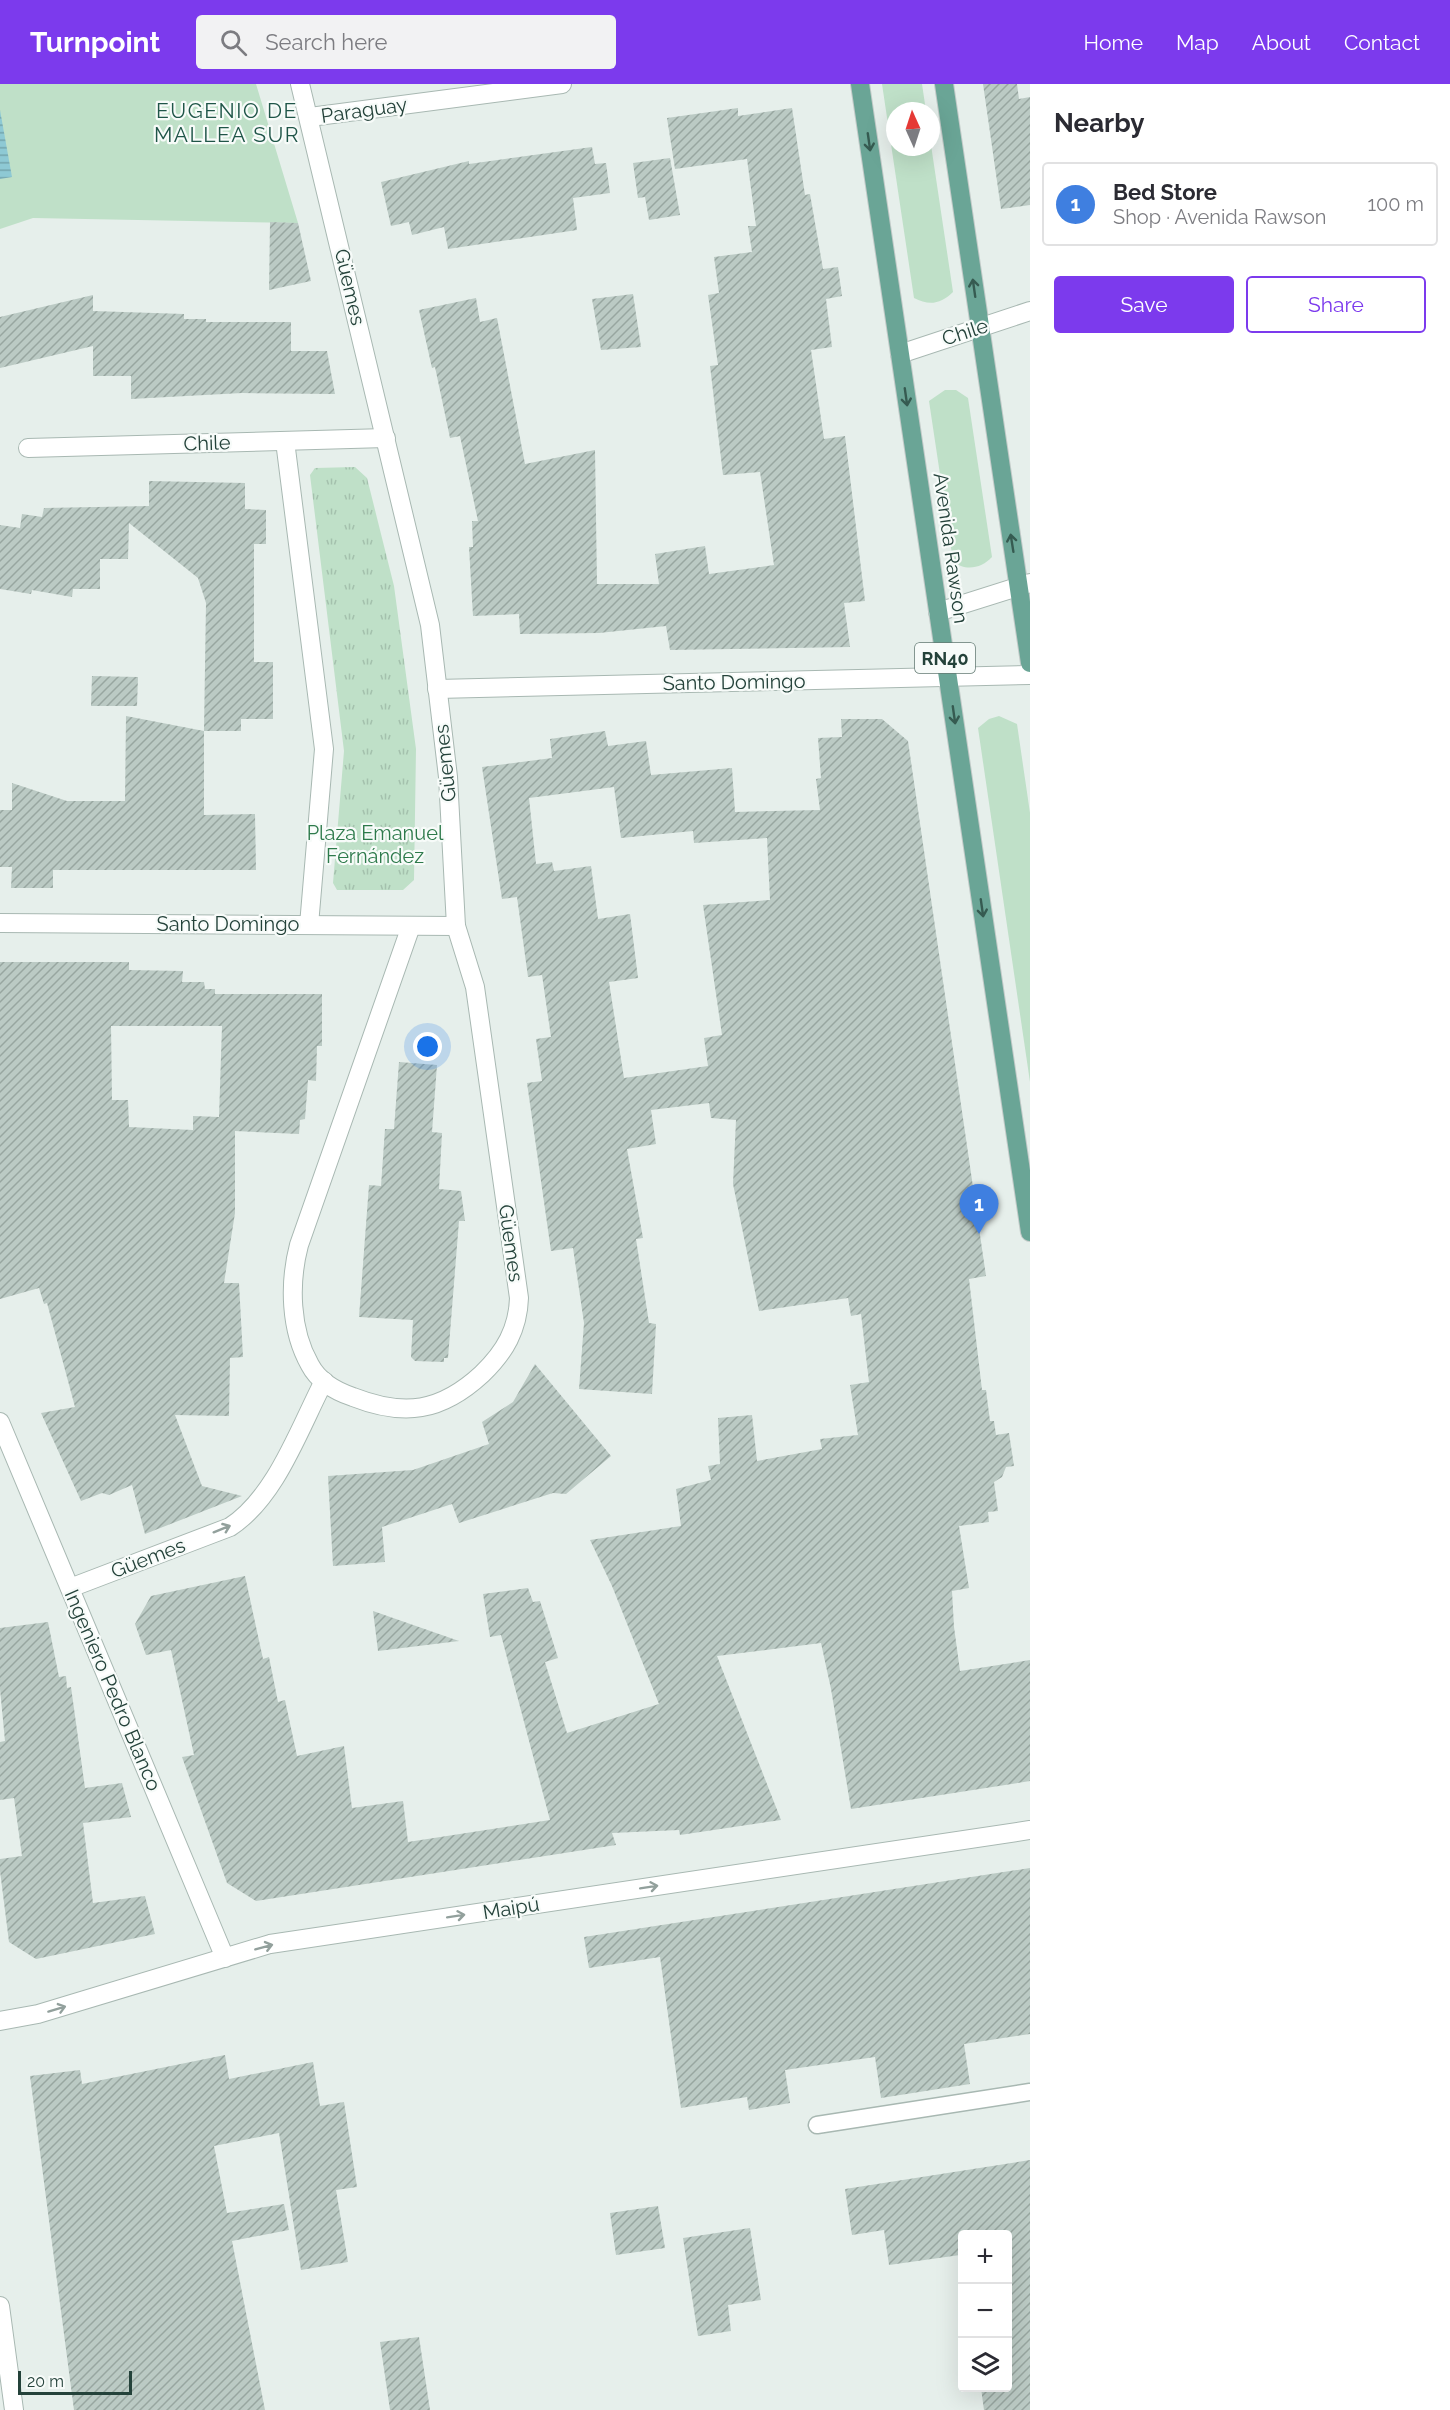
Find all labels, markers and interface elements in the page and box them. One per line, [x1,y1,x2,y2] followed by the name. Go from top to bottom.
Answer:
[196,15,616,69] search box
[30,26,160,59] text: Turnpoint
[217,26,250,59] icon: search
[265,29,387,55] text: Search here
[1084,30,1143,55] text: Home
[1176,30,1219,55] text: Map
[1252,30,1311,55] text: About
[1344,30,1420,55] text: Contact
[319,92,409,128] street label: Paraguay
[154,98,300,147] district label: EUGENIO DE MALLEA SUR
[886,102,940,156] north arrow
[1054,108,1144,138] text: Nearby
[863,131,874,151] one-way arrow
[1113,179,1217,205] text: Bed Store
[1071,192,1080,216] text: 1
[1367,192,1424,216] text: 100 m
[1113,205,1326,229] text: Shop · Avenida Rawson
[330,246,370,328] street label: Güemes
[1054,276,1234,333] button: Save
[1246,276,1426,333] button: Share
[969,279,980,298] one-way arrow
[939,313,991,351] street label: Chile
[901,387,912,406] one-way arrow
[183,430,231,456] street label: Chile
[929,471,973,625] street label: Avenida Rawson
[1007,534,1018,554] one-way arrow
[915,643,975,673] road number: RN40
[662,669,806,695] street label: Santo Domingo
[948,704,959,724] one-way arrow
[429,723,461,803] street label: Güemes
[307,821,444,868] park label: Plaza Emanuel Fernández
[977,897,988,917] one-way arrow
[157,912,300,936] street label: Santo Domingo
[413,1032,442,1061] your location
[960,1184,998,1234] pin: 1
[494,1203,528,1283] street label: Güemes
[212,1523,231,1534] one-way arrow
[107,1533,189,1583] street label: Güemes
[60,1586,166,1794] street label: Ingeniero Pedro Blanco
[639,1882,659,1893] one-way arrow
[481,1892,541,1924] street label: Maipú
[446,1911,466,1922] one-way arrow
[254,1940,273,1952] one-way arrow
[47,2003,66,2014] one-way arrow
[958,2230,1012,2392] map controls
[958,2230,1012,2284] button: +
[958,2284,1012,2338] button: −
[958,2338,1012,2392] button: layers
[18,2368,132,2396] scale bar
[27,2372,64,2391] text: 20 m

